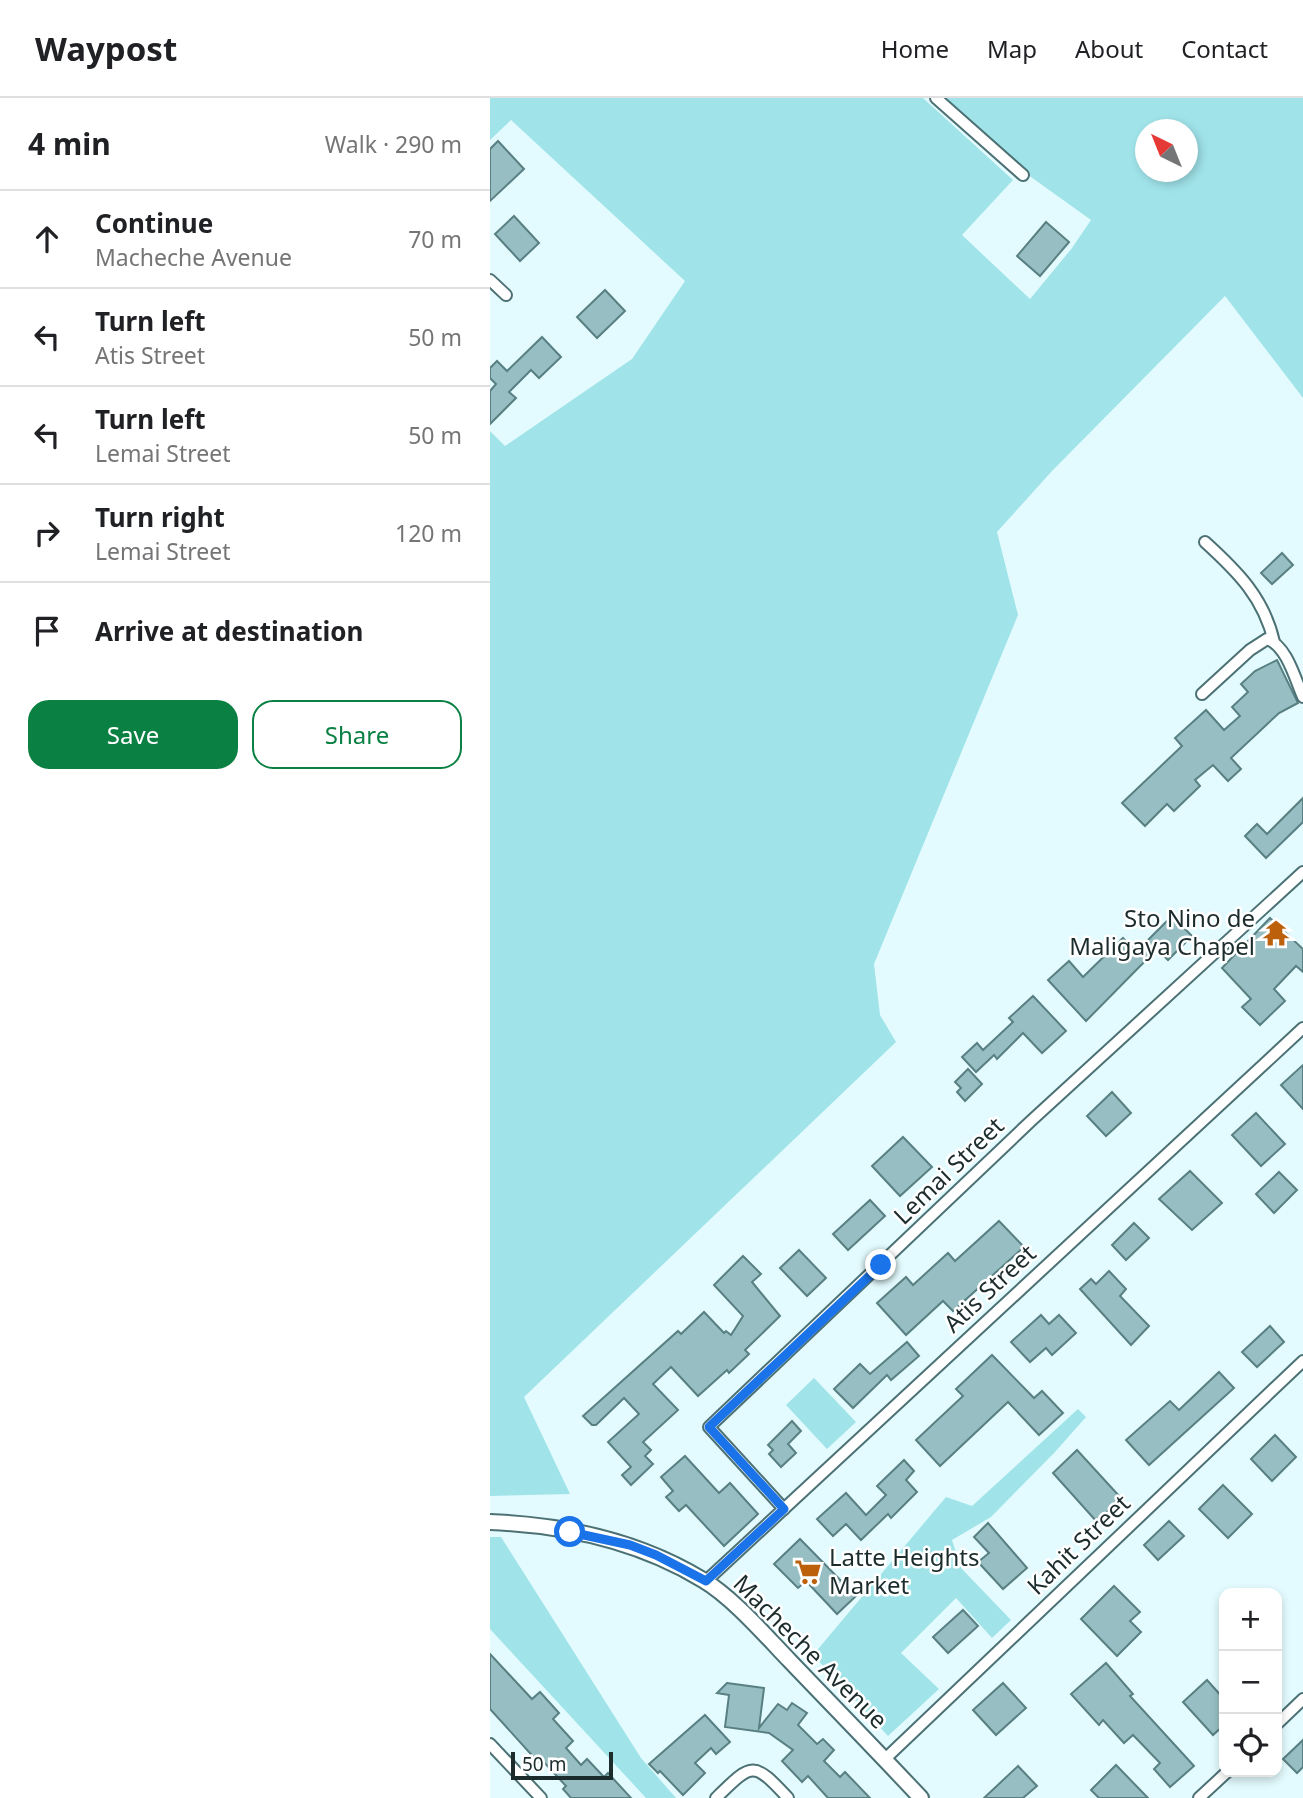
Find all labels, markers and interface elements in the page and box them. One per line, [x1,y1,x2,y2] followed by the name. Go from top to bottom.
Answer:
[35,26,177,71] text: Waypost
[881,32,949,65] text: Home
[987,32,1037,65] text: Map
[1075,32,1143,65] text: About
[1181,32,1268,65] text: Contact
[1135,119,1198,182] north arrow
[28,123,111,164] text: 4 min
[325,128,462,160] text: Walk · 290 m
[95,205,213,241] text: Continue
[28,220,66,258] icon: ahead
[408,223,462,255] text: 70 m
[95,241,292,273] text: Macheche Avenue
[95,303,206,339] text: Turn left
[28,318,66,356] icon: left
[408,321,462,353] text: 50 m
[95,339,205,371] text: Atis Street
[95,401,206,437] text: Turn left
[28,416,66,454] icon: left
[408,419,462,451] text: 50 m
[95,437,231,469] text: Lemai Street
[95,499,225,535] text: Turn right
[28,514,66,552] icon: right
[395,517,462,549] text: 120 m
[95,535,231,567] text: Lemai Street
[28,612,66,650] icon: arrive
[95,613,364,649] text: Arrive at destination
[28,700,238,769] button: Save
[252,700,462,769] button: Share
[1069,901,1255,962] place label: Sto Nino de Maligaya Chapel
[1261,918,1291,948] temple icon: Sto Nino de Maligaya Chapel
[886,1109,1011,1231] street label: Lemai Street
[936,1236,1043,1339] street label: Atis Street
[865,1249,896,1280] route end
[1019,1486,1137,1601] street label: Kahit Street
[554,1516,585,1547] route start
[829,1540,979,1601] place label: Latte Heights Market
[793,1557,823,1587] supermarket icon: Latte Heights Market
[727,1567,895,1735] street label: Macheche Avenue
[1219,1588,1282,1777] map controls
[1219,1588,1282,1651] button: +
[1219,1651,1282,1714] button: −
[1219,1714,1282,1777] button: locate
[511,1749,612,1781] scale bar
[522,1751,566,1777] text: 50 m

